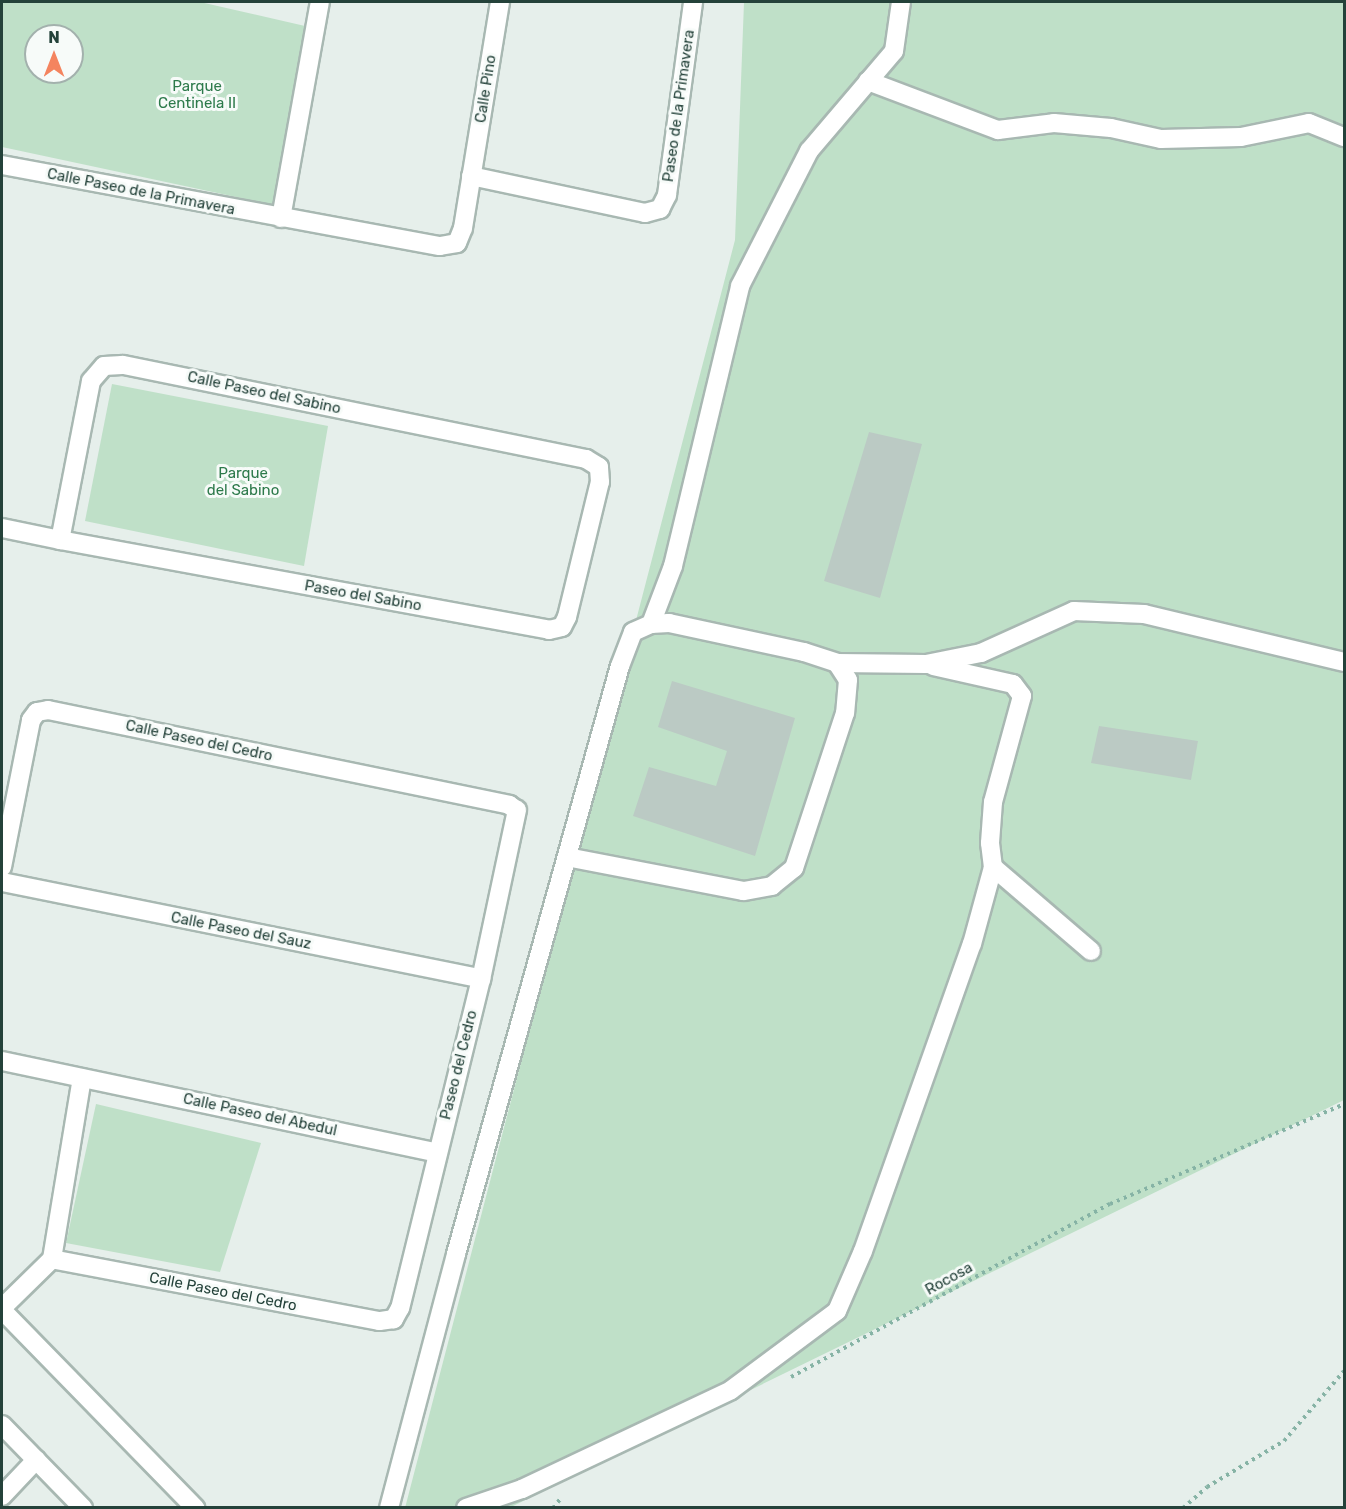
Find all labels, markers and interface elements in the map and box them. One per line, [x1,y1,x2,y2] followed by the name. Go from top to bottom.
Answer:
[24,24,84,84] north arrow
[48,28,60,47] text: N
[659,29,699,183] street label: Paseo de la Primavera
[472,54,500,124] street label: Calle Pino
[158,77,236,112] park label: Parque Centinela II
[46,165,236,219] street label: Calle Paseo de la Primavera
[186,368,342,418] street label: Calle Paseo del Sabino
[207,464,279,499] park label: Parque del Sabino
[303,577,423,615] street label: Paseo del Sabino
[124,717,274,765] street label: Calle Paseo del Cedro
[169,909,313,953] street label: Calle Paseo del Sauz
[437,1008,481,1122] street label: Paseo del Cedro
[181,1090,339,1140] street label: Calle Paseo del Abedul
[922,1259,976,1299] street label: Rocosa
[148,1269,298,1315] street label: Calle Paseo del Cedro

